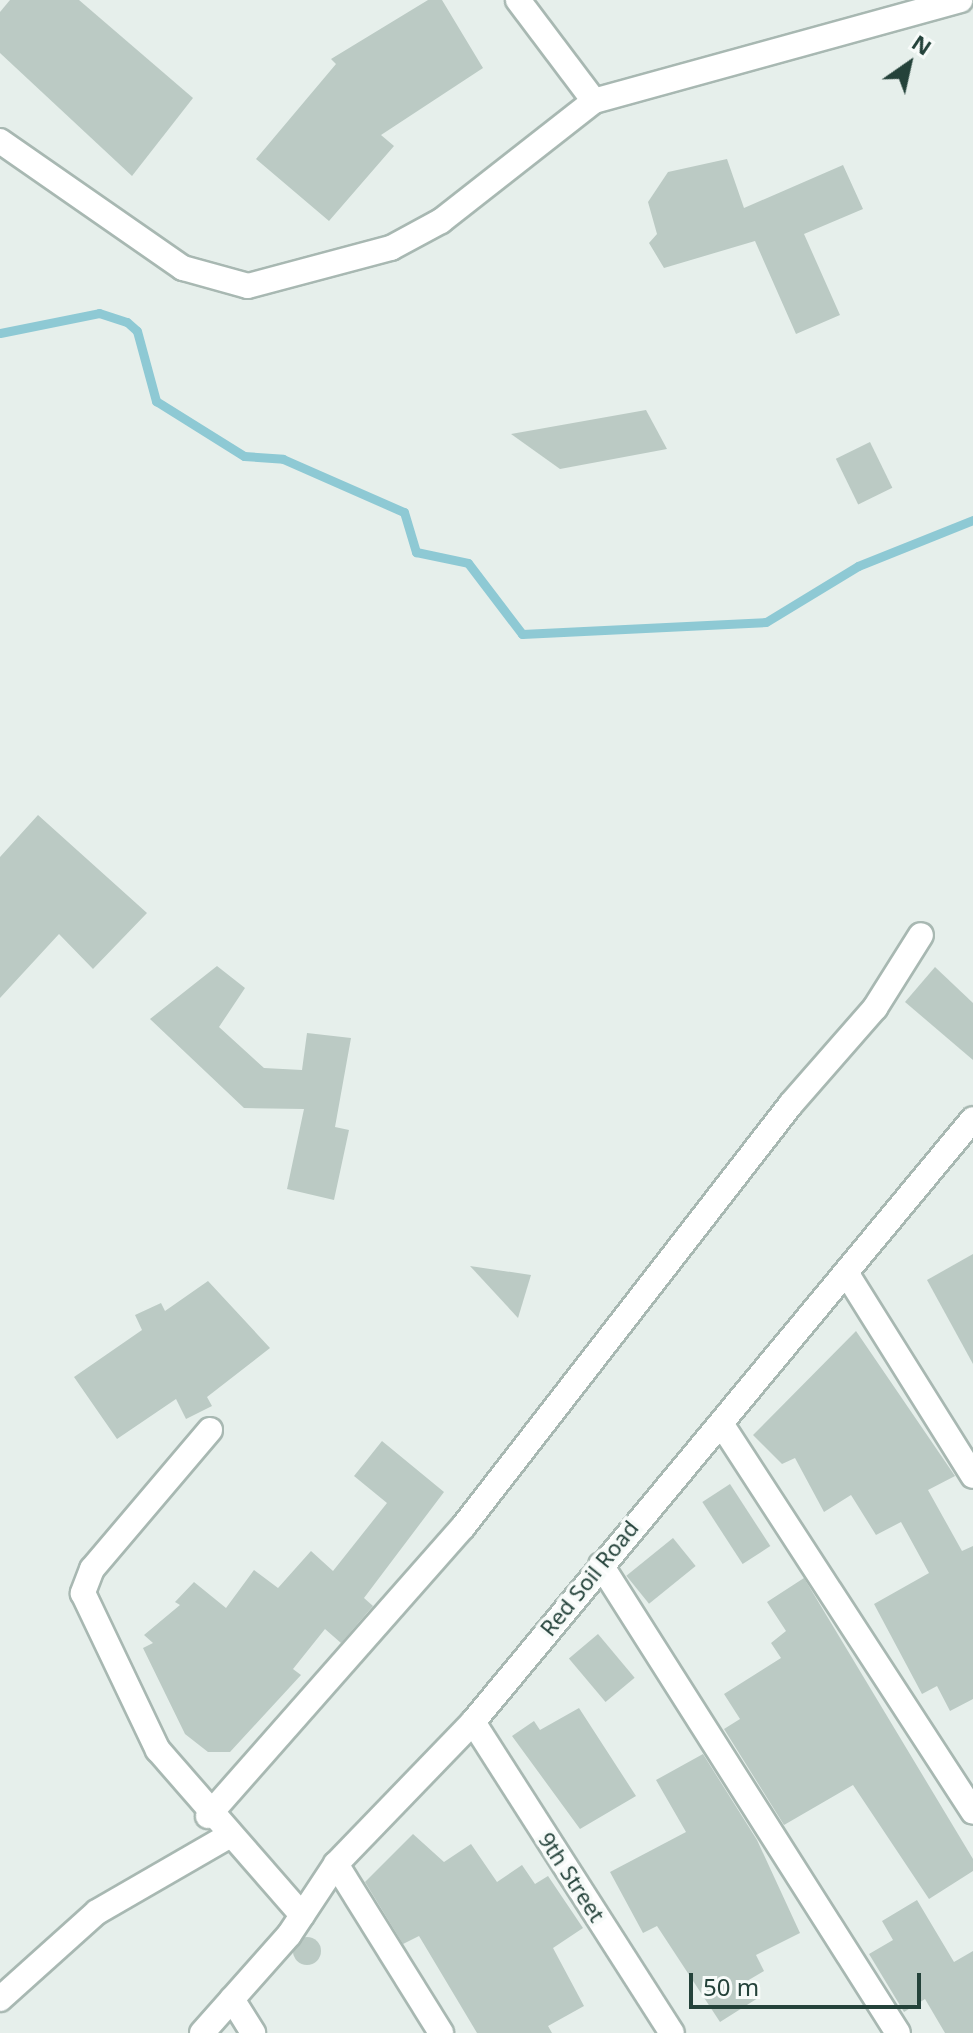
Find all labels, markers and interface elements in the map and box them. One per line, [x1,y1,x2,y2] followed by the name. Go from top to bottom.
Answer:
[869,24,949,104] north arrow
[907,27,938,62] text: N
[534,1515,644,1641] street label: Red Soil Road
[533,1827,611,1927] street label: 9th Street
[693,1957,925,2007] scale bar
[703,1970,759,2003] text: 50 m

